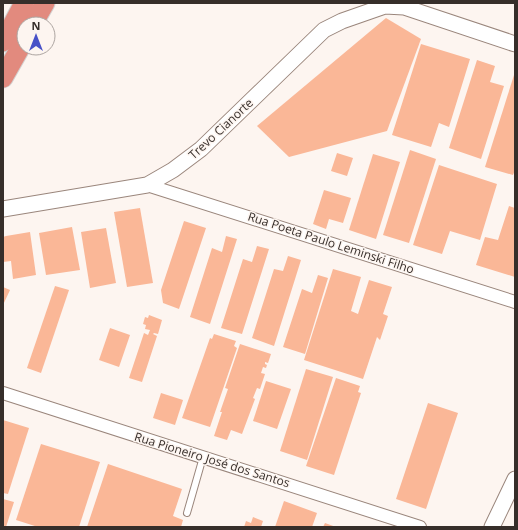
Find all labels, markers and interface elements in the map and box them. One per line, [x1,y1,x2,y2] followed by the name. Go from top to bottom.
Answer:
[16,16,56,56] north arrow
[32,18,40,33] text: N
[185,94,257,163] street label: Trevo Cianorte
[246,208,416,277] street label: Rua Poeta Paulo Leminski Filho
[132,428,292,491] street label: Rua Pioneiro José dos Santos

